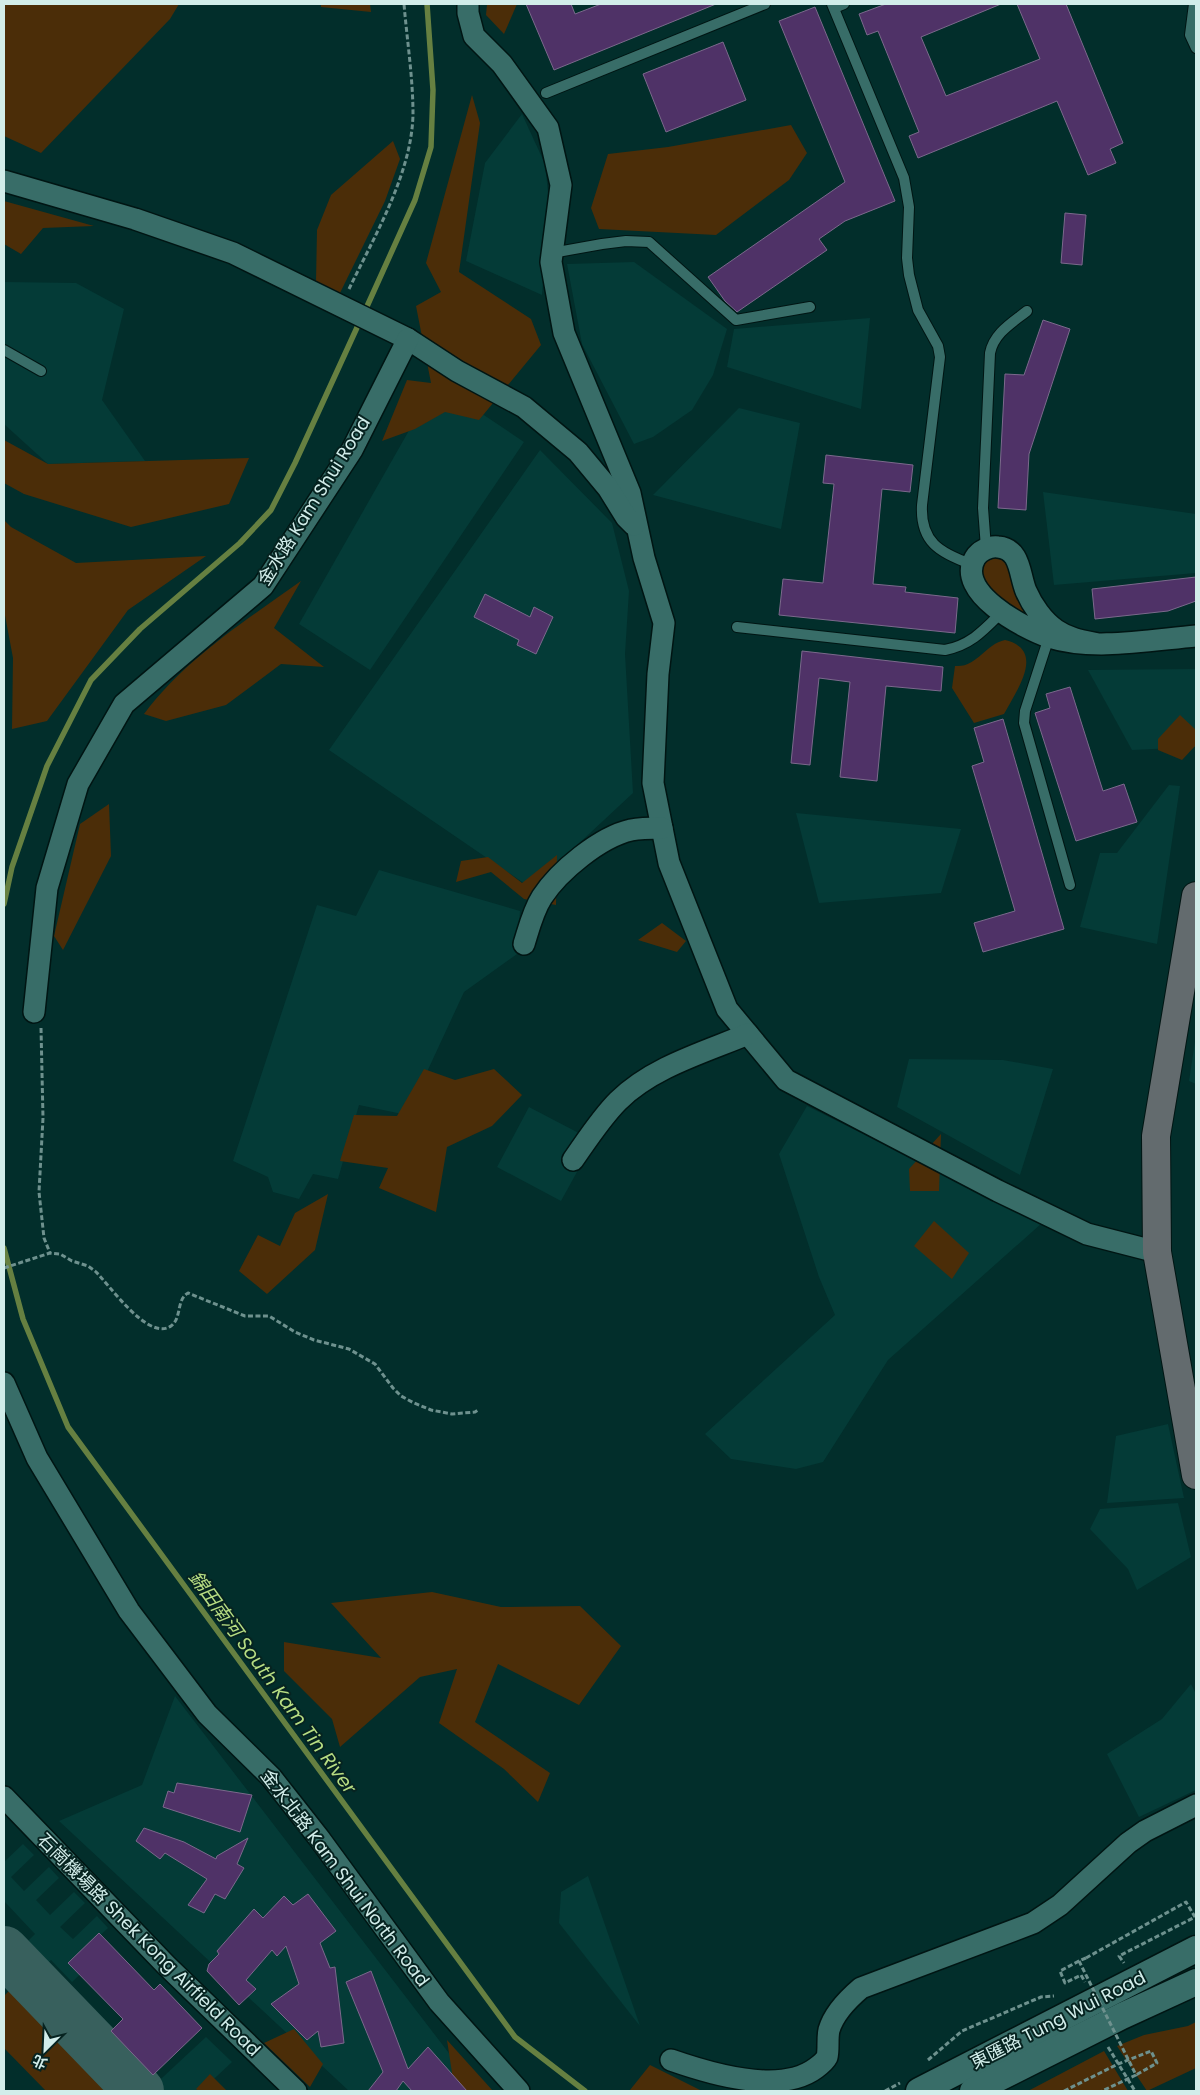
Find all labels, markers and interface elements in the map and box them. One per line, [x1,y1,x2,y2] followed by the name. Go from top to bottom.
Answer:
[251,412,376,590] street label: 金水路 Kam Shui Road
[182,1565,363,1800] water label: 錦田南河 South Kam Tin River
[255,1764,436,1992] street label: 金水北路 Kam Shui North Road
[32,1828,266,2062] street label: 石崗機場路 Shek Kong Airfield Road
[966,1964,1150,2075] street label: 東匯路 Tung Wui Road
[20,2025,70,2075] north arrow
[29,2050,50,2074] text: 北

